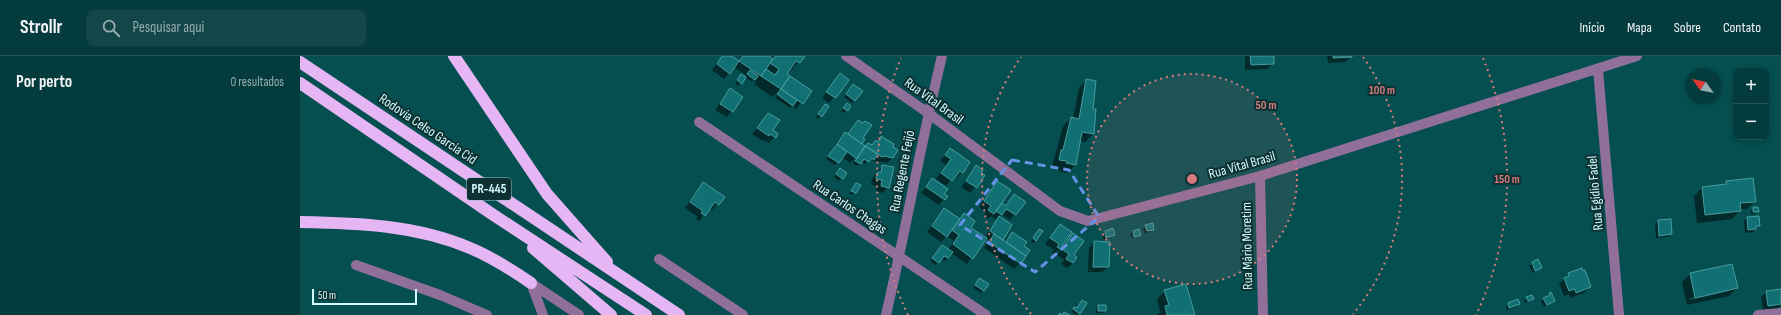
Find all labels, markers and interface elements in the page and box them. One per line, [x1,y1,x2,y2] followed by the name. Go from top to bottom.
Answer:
[86,10,366,46] search box
[20,16,62,39] text: Strollr
[100,17,122,39] icon: search
[132,18,204,37] text: Pesquisar aqui
[1579,19,1605,36] text: Início
[1627,19,1652,36] text: Mapa
[1674,19,1701,36] text: Sobre
[1723,19,1761,36] text: Contato
[1685,68,1721,104] north arrow
[1733,68,1769,140] map controls
[1733,68,1769,104] button: +
[16,72,72,92] text: Por perto
[230,74,284,90] text: 0 resultados
[901,74,967,128] street label: Rua Vital Brasil
[1369,83,1395,98] text: 100 m
[376,90,480,168] street label: Rodovia Celso Garcia Cid
[1256,98,1276,113] text: 50 m
[1733,104,1769,140] button: −
[886,129,918,213] street label: Rua Regente Feijó
[1207,147,1277,183] street label: Rua Vital Brasil
[1583,155,1607,231] street label: Rua Egídio Fadel
[1185,172,1199,186] centre of rings
[1494,172,1520,187] text: 150 m
[810,176,890,238] street label: Rua Carlos Chagas
[467,178,511,200] road number: PR-445
[1238,202,1256,290] street label: Rua Mário Moretim
[312,287,417,306] scale bar
[318,289,336,302] text: 50 m

